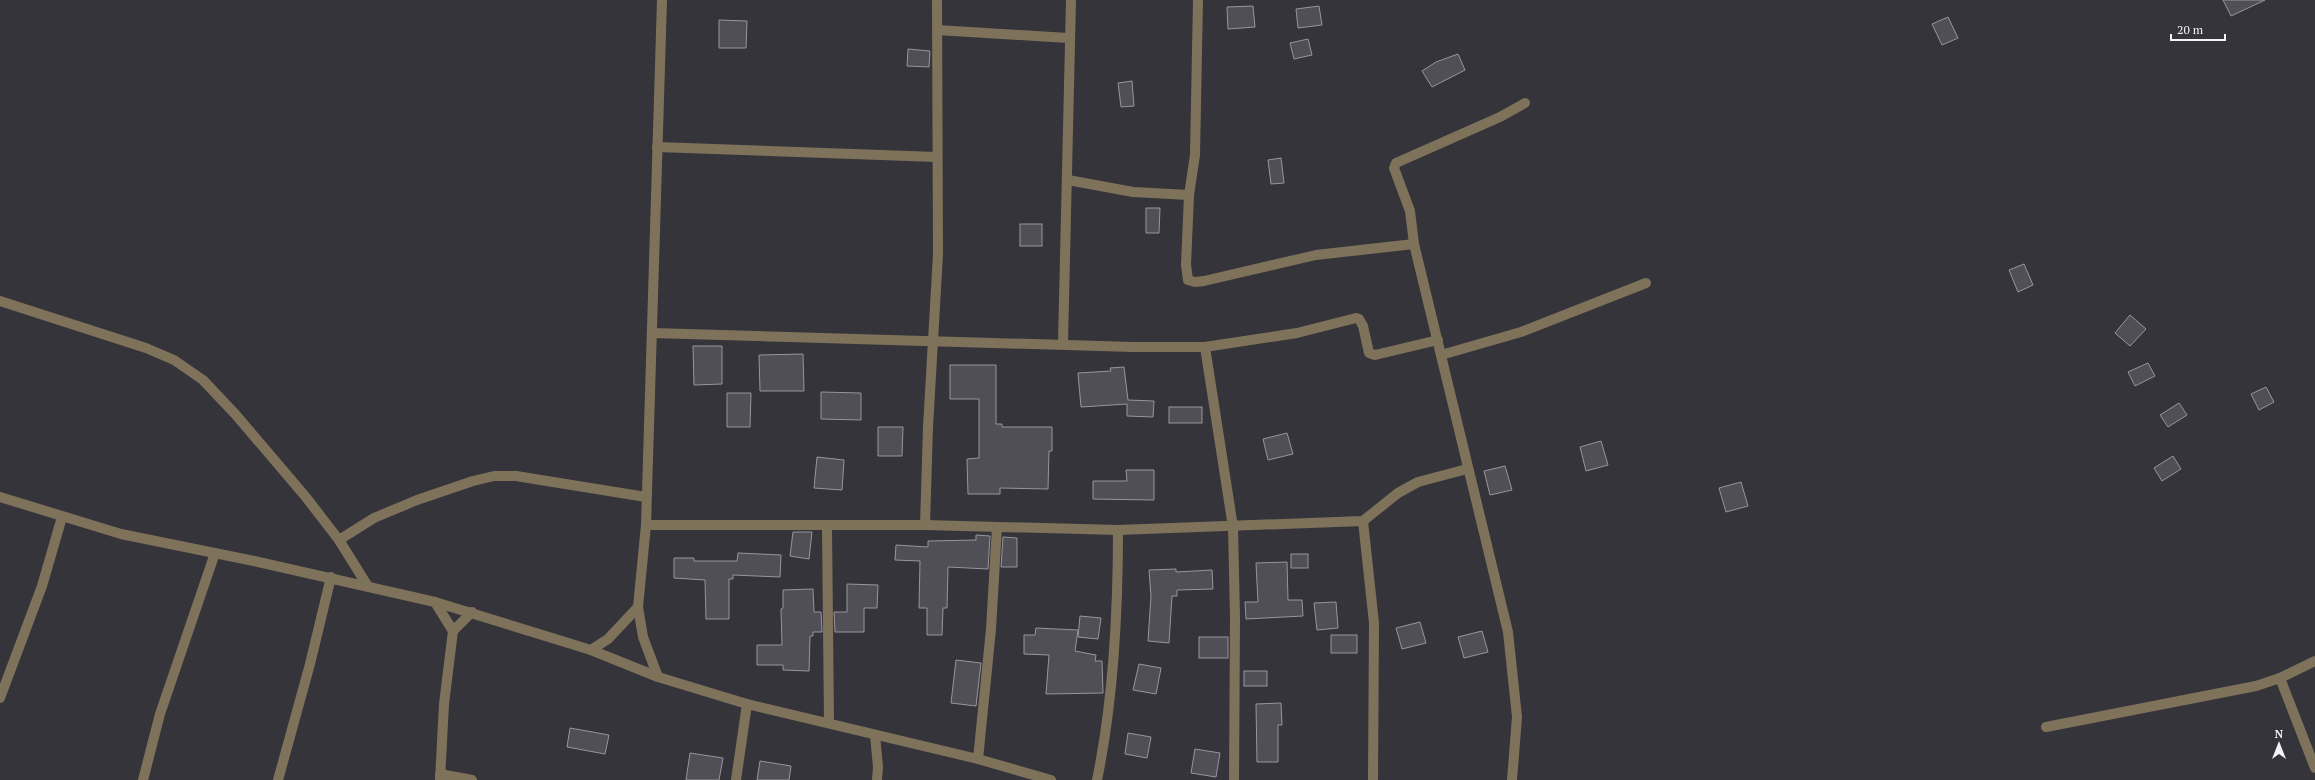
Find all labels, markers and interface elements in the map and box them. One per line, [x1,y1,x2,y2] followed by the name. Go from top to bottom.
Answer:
[2171,16,2225,42] scale bar
[2177,22,2204,37] text: 20 m
[2259,724,2299,764] north arrow
[2275,727,2284,741] text: N

